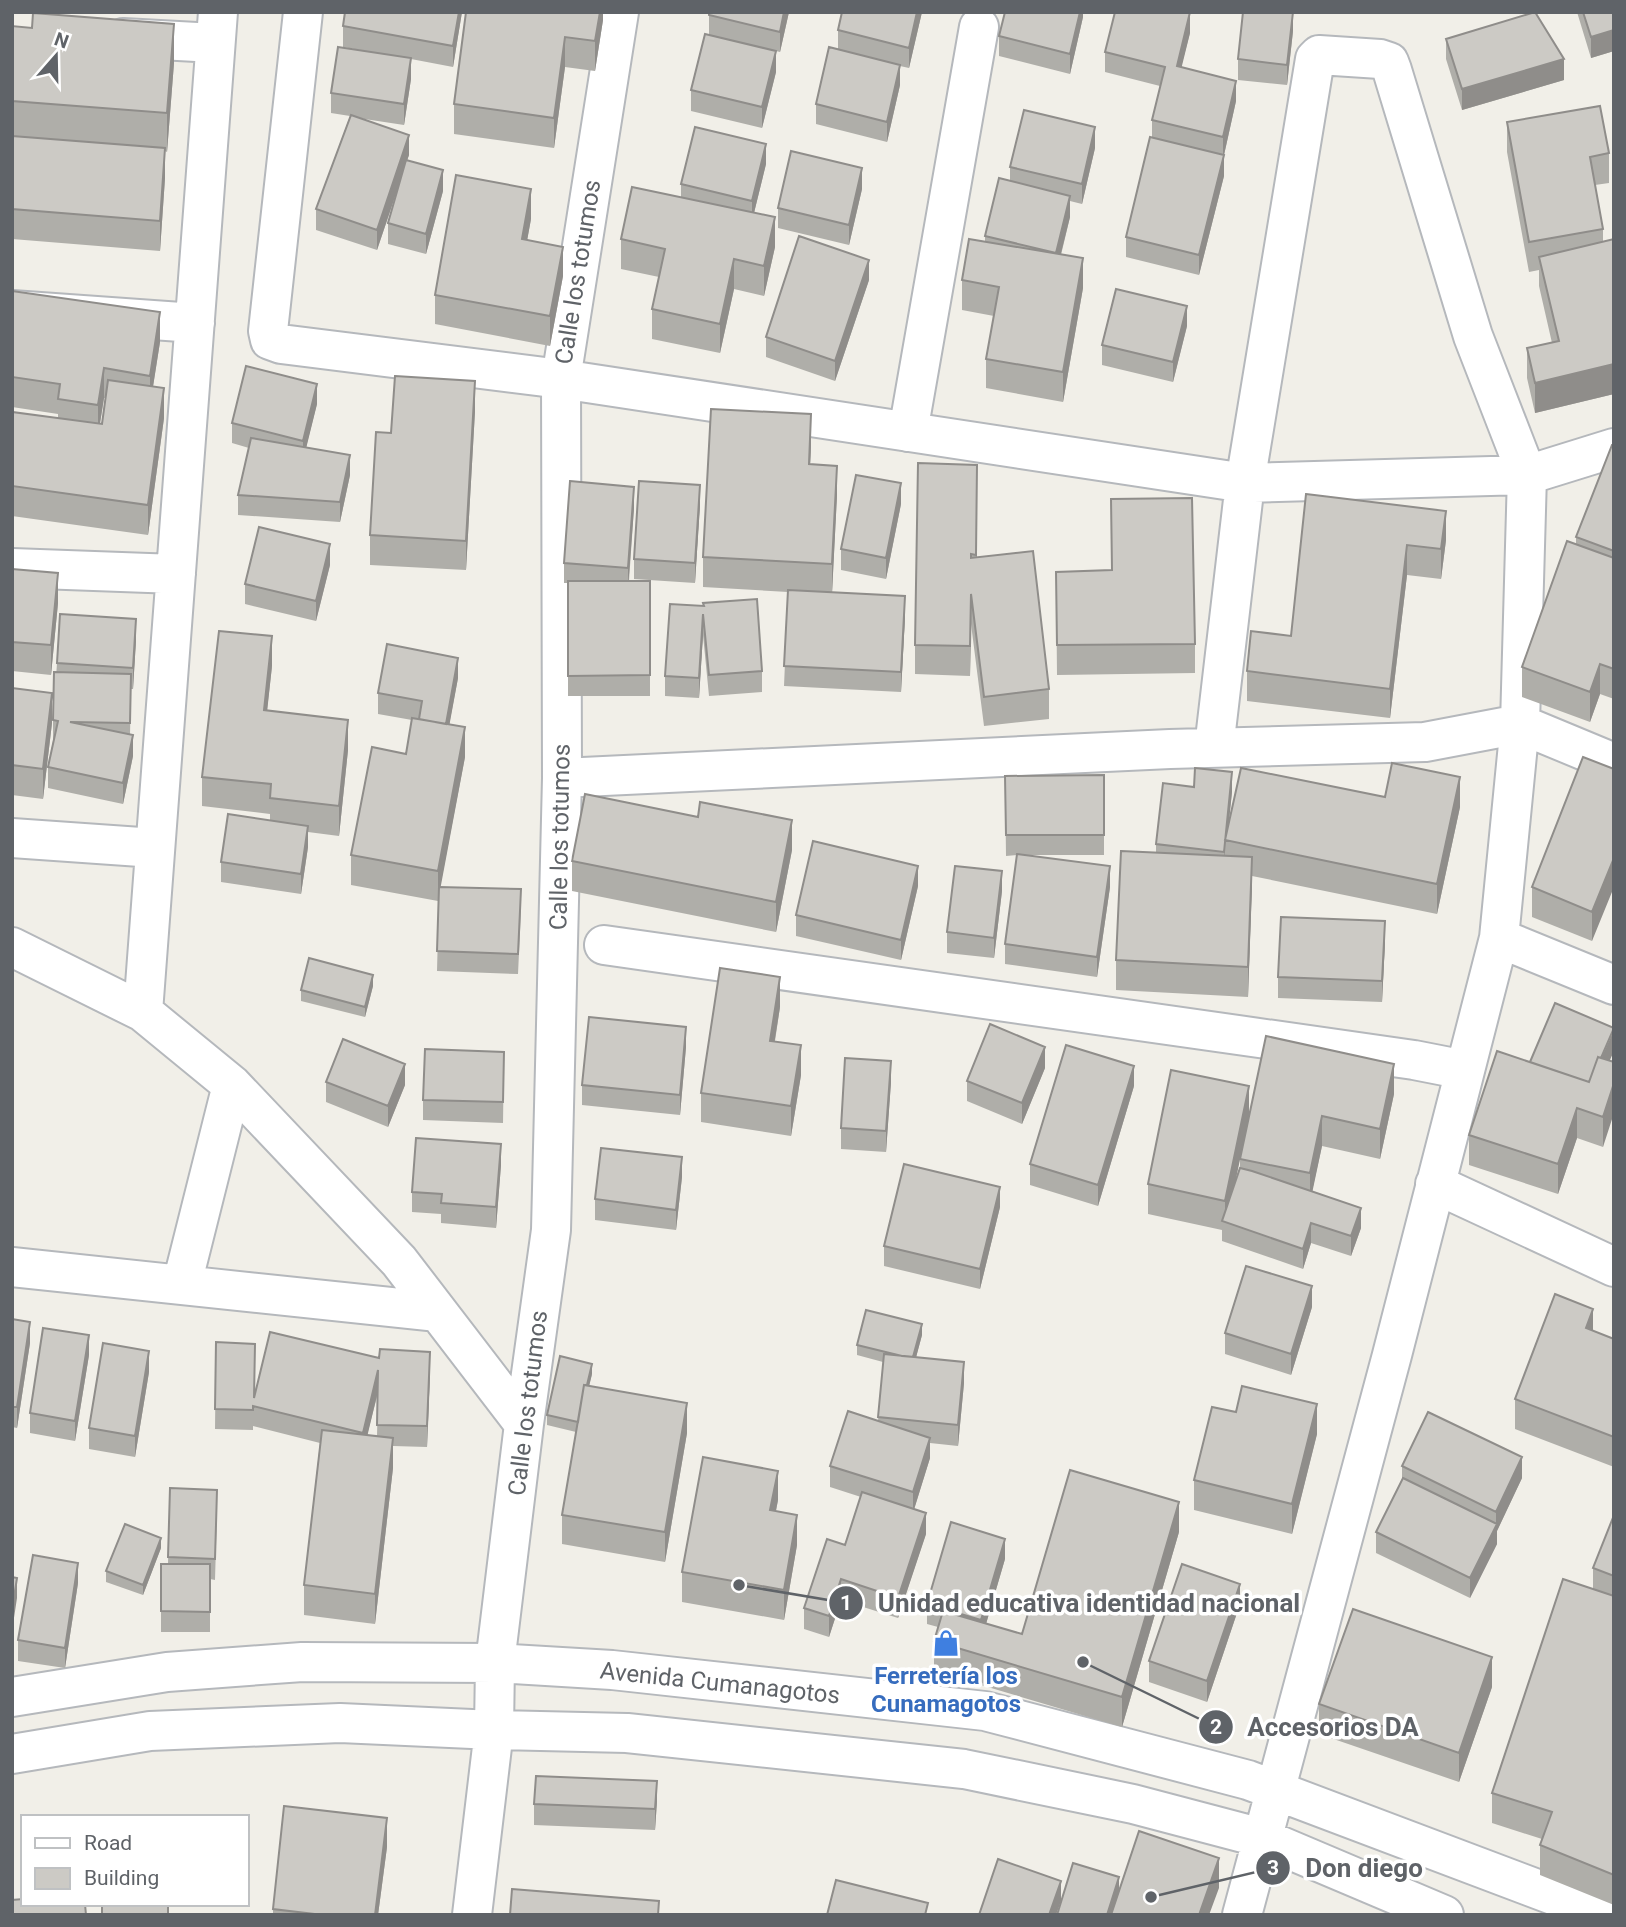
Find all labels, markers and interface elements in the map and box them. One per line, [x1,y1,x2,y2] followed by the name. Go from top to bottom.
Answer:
[21,21,91,91] north arrow
[51,27,72,54] text: N
[550,178,606,366] street label: Calle los totumos
[544,744,576,930] street label: Calle los totumos
[503,1309,553,1497] street label: Calle los totumos
[829,1579,1314,1626] callout: Unidad educativa identidad nacional
[878,1588,1300,1618] text: Unidad educativa identidad nacional
[840,1591,852,1615] text: 1
[931,1628,961,1658] shop icon: Ferretería los Cunamagotos
[599,1656,841,1710] street label: Avenida Cumanagotos
[871,1662,1021,1718] place label: Ferretería los Cunamagotos
[1198,1703,1433,1750] callout: Accesorios DA
[1247,1712,1419,1742] text: Accesorios DA
[1210,1715,1222,1739] text: 2
[21,1815,248,1906] legend
[84,1831,132,1855] text: Road
[1256,1844,1436,1891] callout: Don diego
[1305,1853,1423,1883] text: Don diego
[1267,1856,1279,1880] text: 3
[84,1866,159,1890] text: Building

